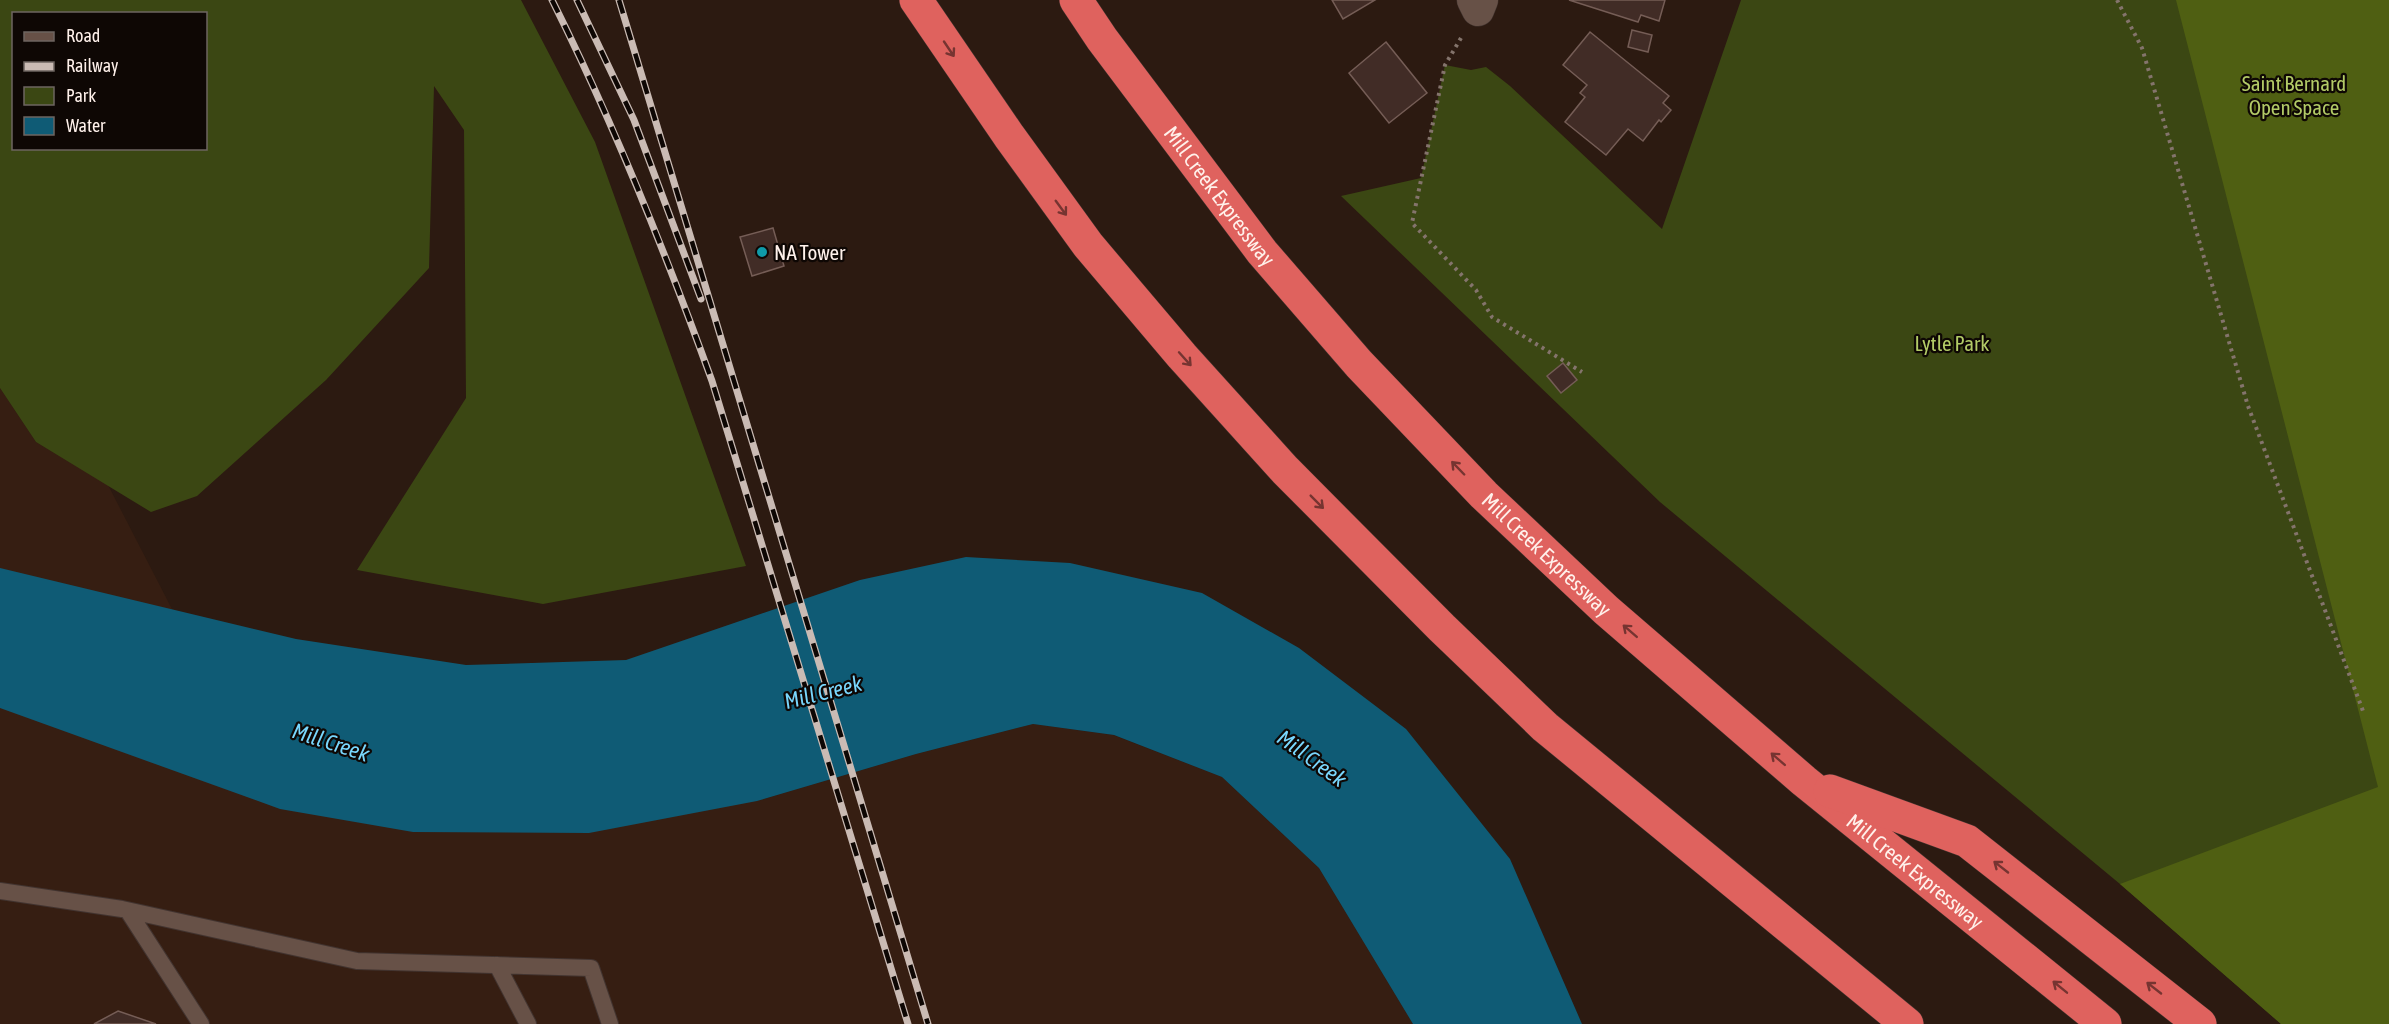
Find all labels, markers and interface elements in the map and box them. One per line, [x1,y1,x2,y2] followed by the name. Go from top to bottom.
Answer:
[12,12,207,150] legend
[66,25,100,46] text: Road
[943,40,955,56] one-way arrow
[66,55,118,76] text: Railway
[2242,71,2346,119] park label: Saint Bernard Open Space
[66,85,96,106] text: Park
[66,115,106,136] text: Water
[1160,121,1280,271] street label: Mill Creek Expressway
[1055,199,1068,215] one-way arrow
[774,240,846,264] place label: NA Tower
[755,245,769,259] marker: NA Tower
[1914,331,1990,355] park label: Lytle Park
[1178,351,1191,367] one-way arrow
[1451,461,1466,476] one-way arrow
[1477,488,1617,621] street label: Mill Creek Expressway
[1309,495,1324,510] one-way arrow
[1623,624,1638,638] one-way arrow
[781,670,865,714] water label: Mill Creek
[289,717,373,767] water label: Mill Creek
[1272,724,1352,792] water label: Mill Creek
[1771,752,1786,766] one-way arrow
[1842,809,1989,933] street label: Mill Creek Expressway
[1993,861,2009,874] one-way arrow
[2052,981,2068,994] one-way arrow
[2147,981,2163,994] one-way arrow

